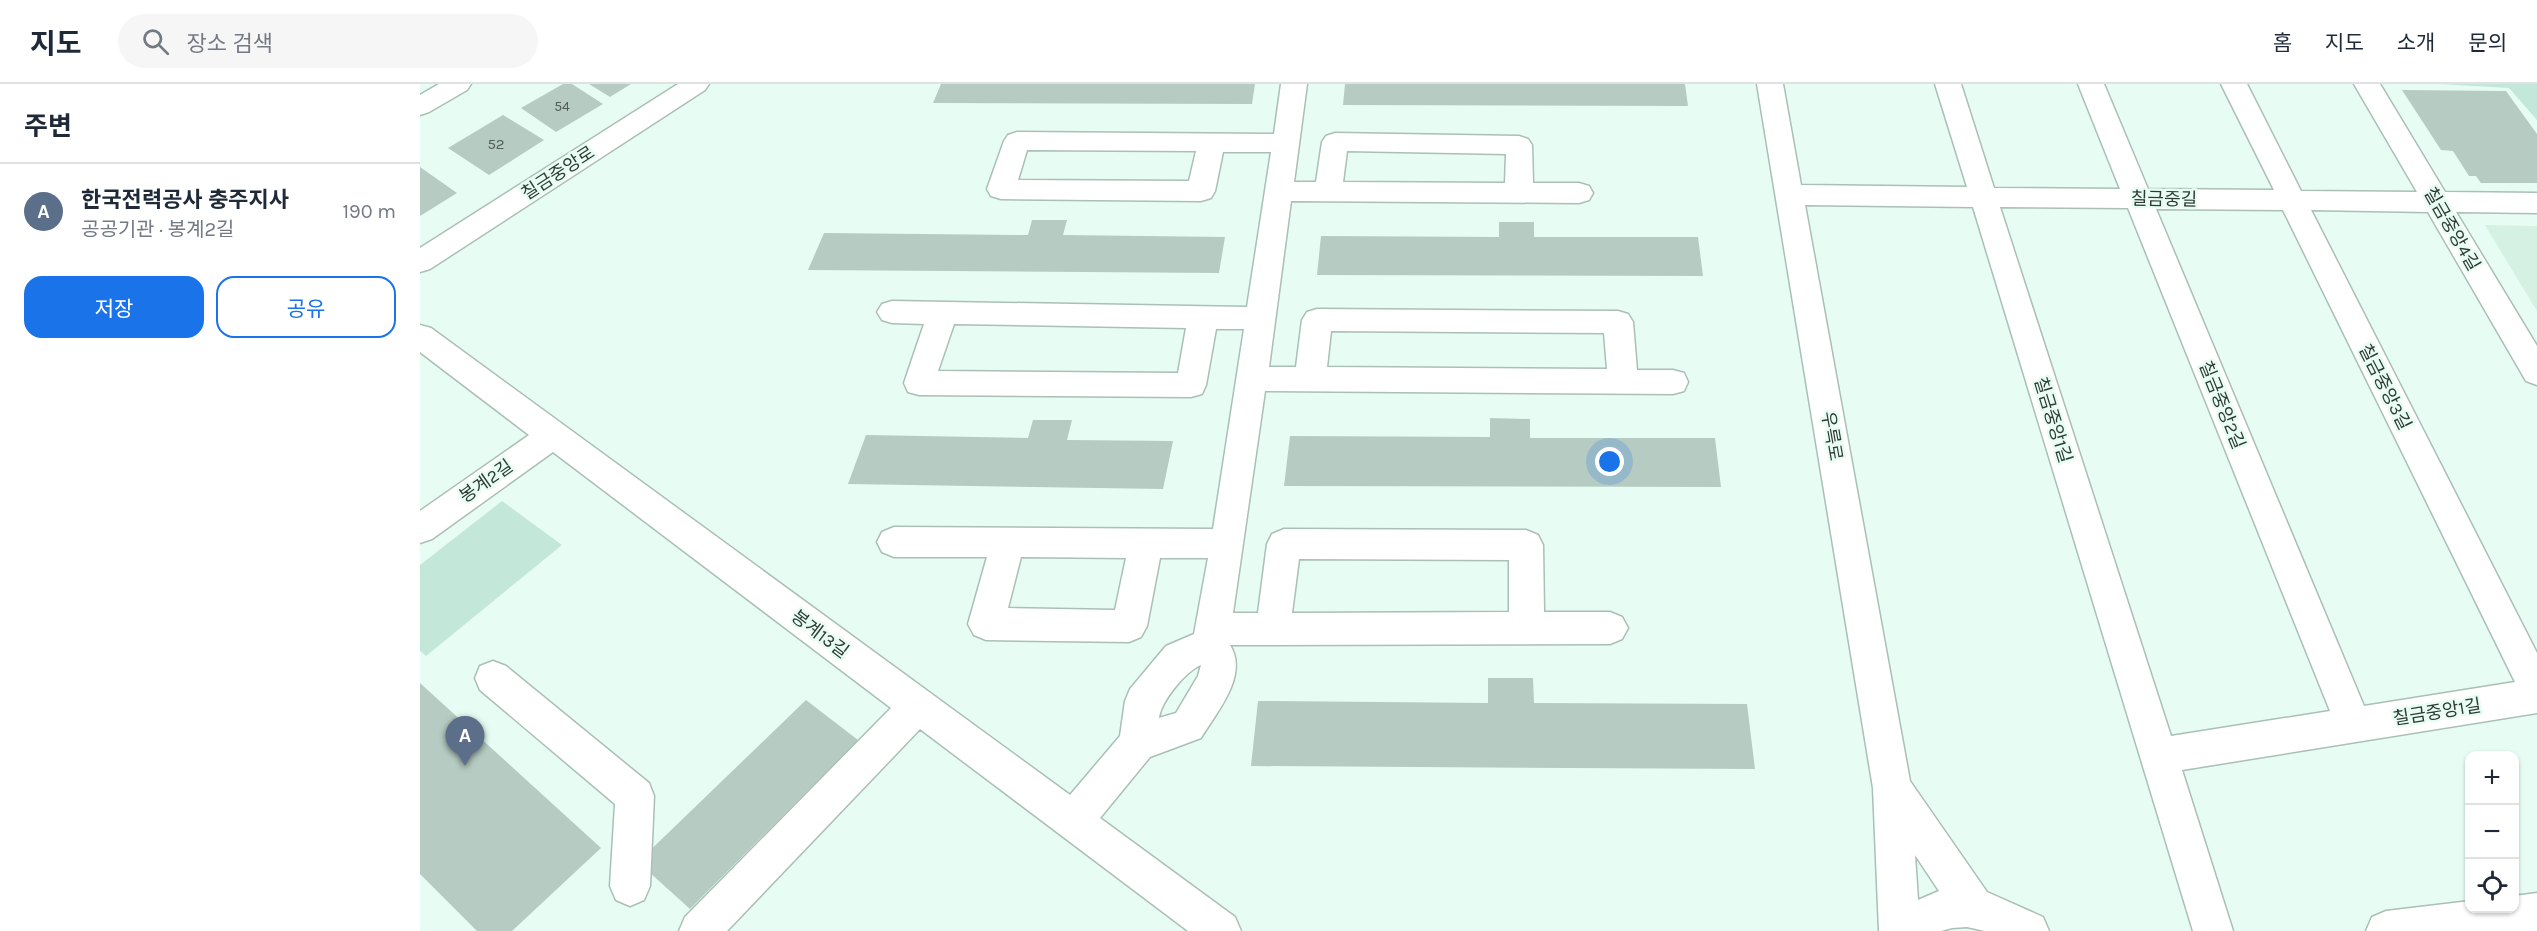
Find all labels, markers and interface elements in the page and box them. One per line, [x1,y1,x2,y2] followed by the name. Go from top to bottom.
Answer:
[118,14,538,68] search box
[139,25,172,58] icon: search
[30,27,82,60] text: 지도
[187,31,273,57] text: 장소 검색
[2273,31,2292,55] text: 홈
[2325,31,2364,55] text: 지도
[2397,31,2435,55] text: 소개
[2468,31,2507,55] text: 문의
[554,98,570,115] house number: 54
[24,111,72,142] text: 주변
[487,135,505,153] house number: 52
[517,141,599,205] street label: 칠금중앙로
[2419,183,2485,275] street label: 칠금중앙4길
[81,187,289,213] text: 한국전력공사 충주지사
[2131,187,2197,211] street label: 칠금중길
[37,200,50,223] text: A
[342,200,396,223] text: 190 m
[81,218,234,241] text: 공공기관 · 봉계2길
[24,276,204,338] button: 저장
[216,276,396,338] button: 공유
[2354,340,2416,434] street label: 칠금중앙3길
[2194,358,2250,452] street label: 칠금중앙2길
[2030,374,2076,466] street label: 칠금중앙1길
[1817,410,1847,462] street label: 우륵로
[1595,447,1624,476] your location
[455,455,517,507] street label: 봉계2길
[787,605,853,663] street label: 봉계13길
[2391,694,2483,730] street label: 칠금중앙1길
[446,716,484,766] pin: A
[2465,751,2519,913] map controls
[2465,751,2519,805] button: +
[2465,805,2519,859] button: −
[2465,859,2519,913] button: locate

